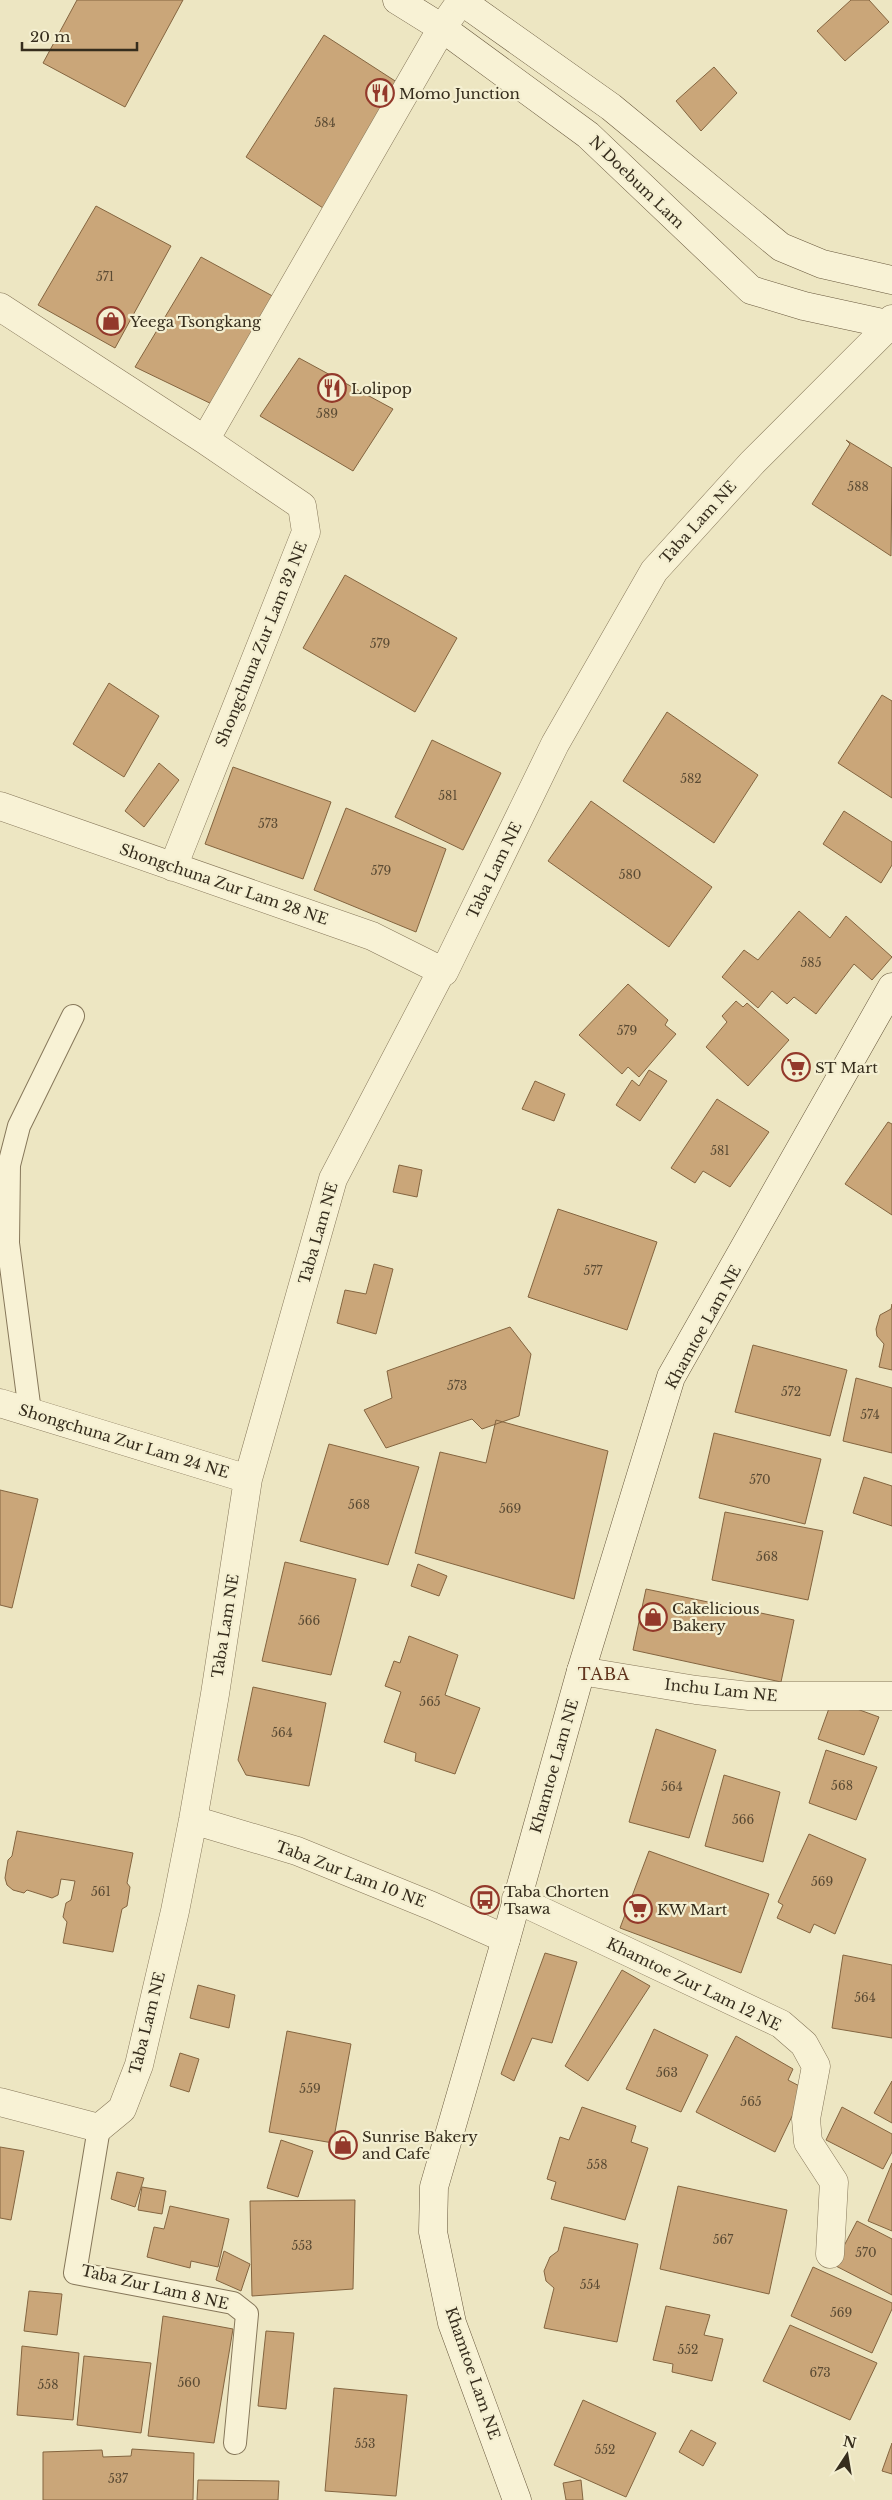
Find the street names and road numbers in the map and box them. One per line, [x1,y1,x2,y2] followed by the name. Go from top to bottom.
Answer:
[585,132,689,232] street label: N Doebum Lam
[656,477,740,567] street label: Taba Lam NE
[211,539,311,749] street label: Shongchuna Zur Lam 32 NE
[462,819,526,921] street label: Taba Lam NE
[117,839,331,929] street label: Shongchuna Zur Lam 28 NE
[294,1180,342,1286] street label: Taba Lam NE
[661,1262,745,1392] street label: Khamtoe Lam NE
[16,1400,232,1482] street label: Shongchuna Zur Lam 24 NE
[207,1573,243,1679] street label: Taba Lam NE
[664,1675,778,1705] street label: Inchu Lam NE
[526,1697,582,1835] street label: Khamtoe Lam NE
[273,1837,429,1911] street label: Taba Zur Lam 10 NE
[604,1933,784,2035] street label: Khamtoe Zur Lam 12 NE
[125,1970,169,2076] street label: Taba Lam NE
[79,2261,231,2313] street label: Taba Zur Lam 8 NE
[441,2304,505,2442] street label: Khamtoe Lam NE

